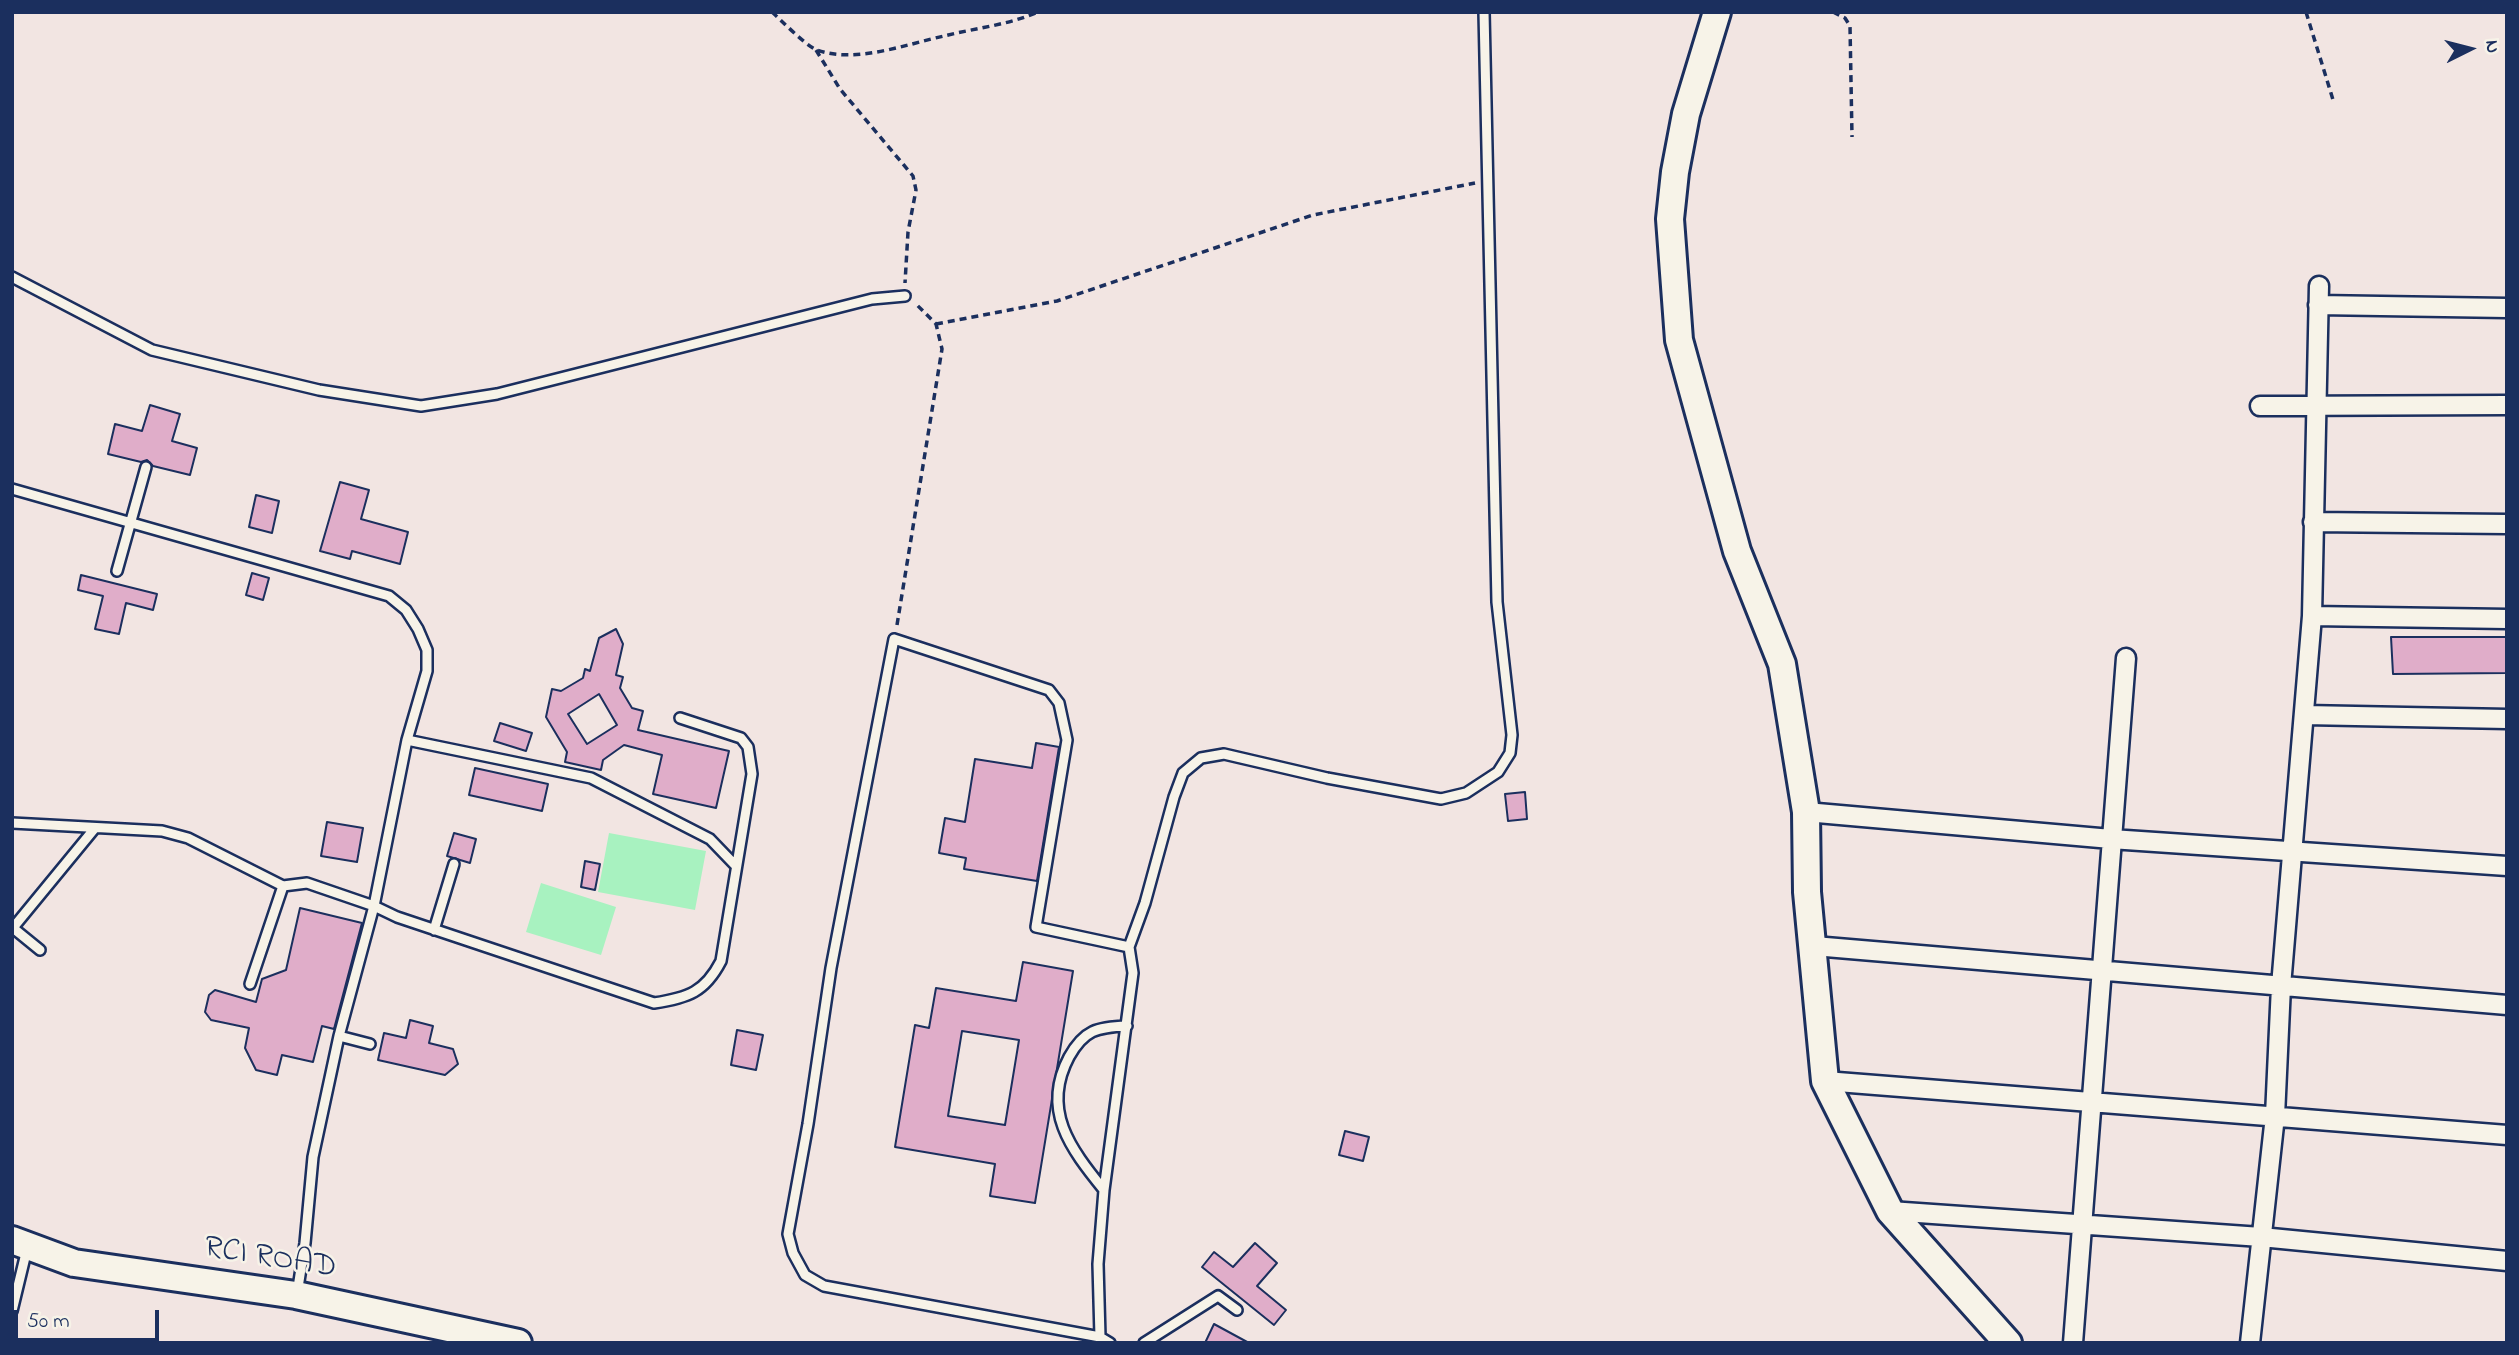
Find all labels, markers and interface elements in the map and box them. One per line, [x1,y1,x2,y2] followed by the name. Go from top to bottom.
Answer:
[2435,14,2505,84] north arrow
[2477,39,2505,55] text: N
[201,1231,339,1289] street label: RCI ROAD
[18,1296,163,1340] scale bar
[27,1307,70,1337] text: 50 m

